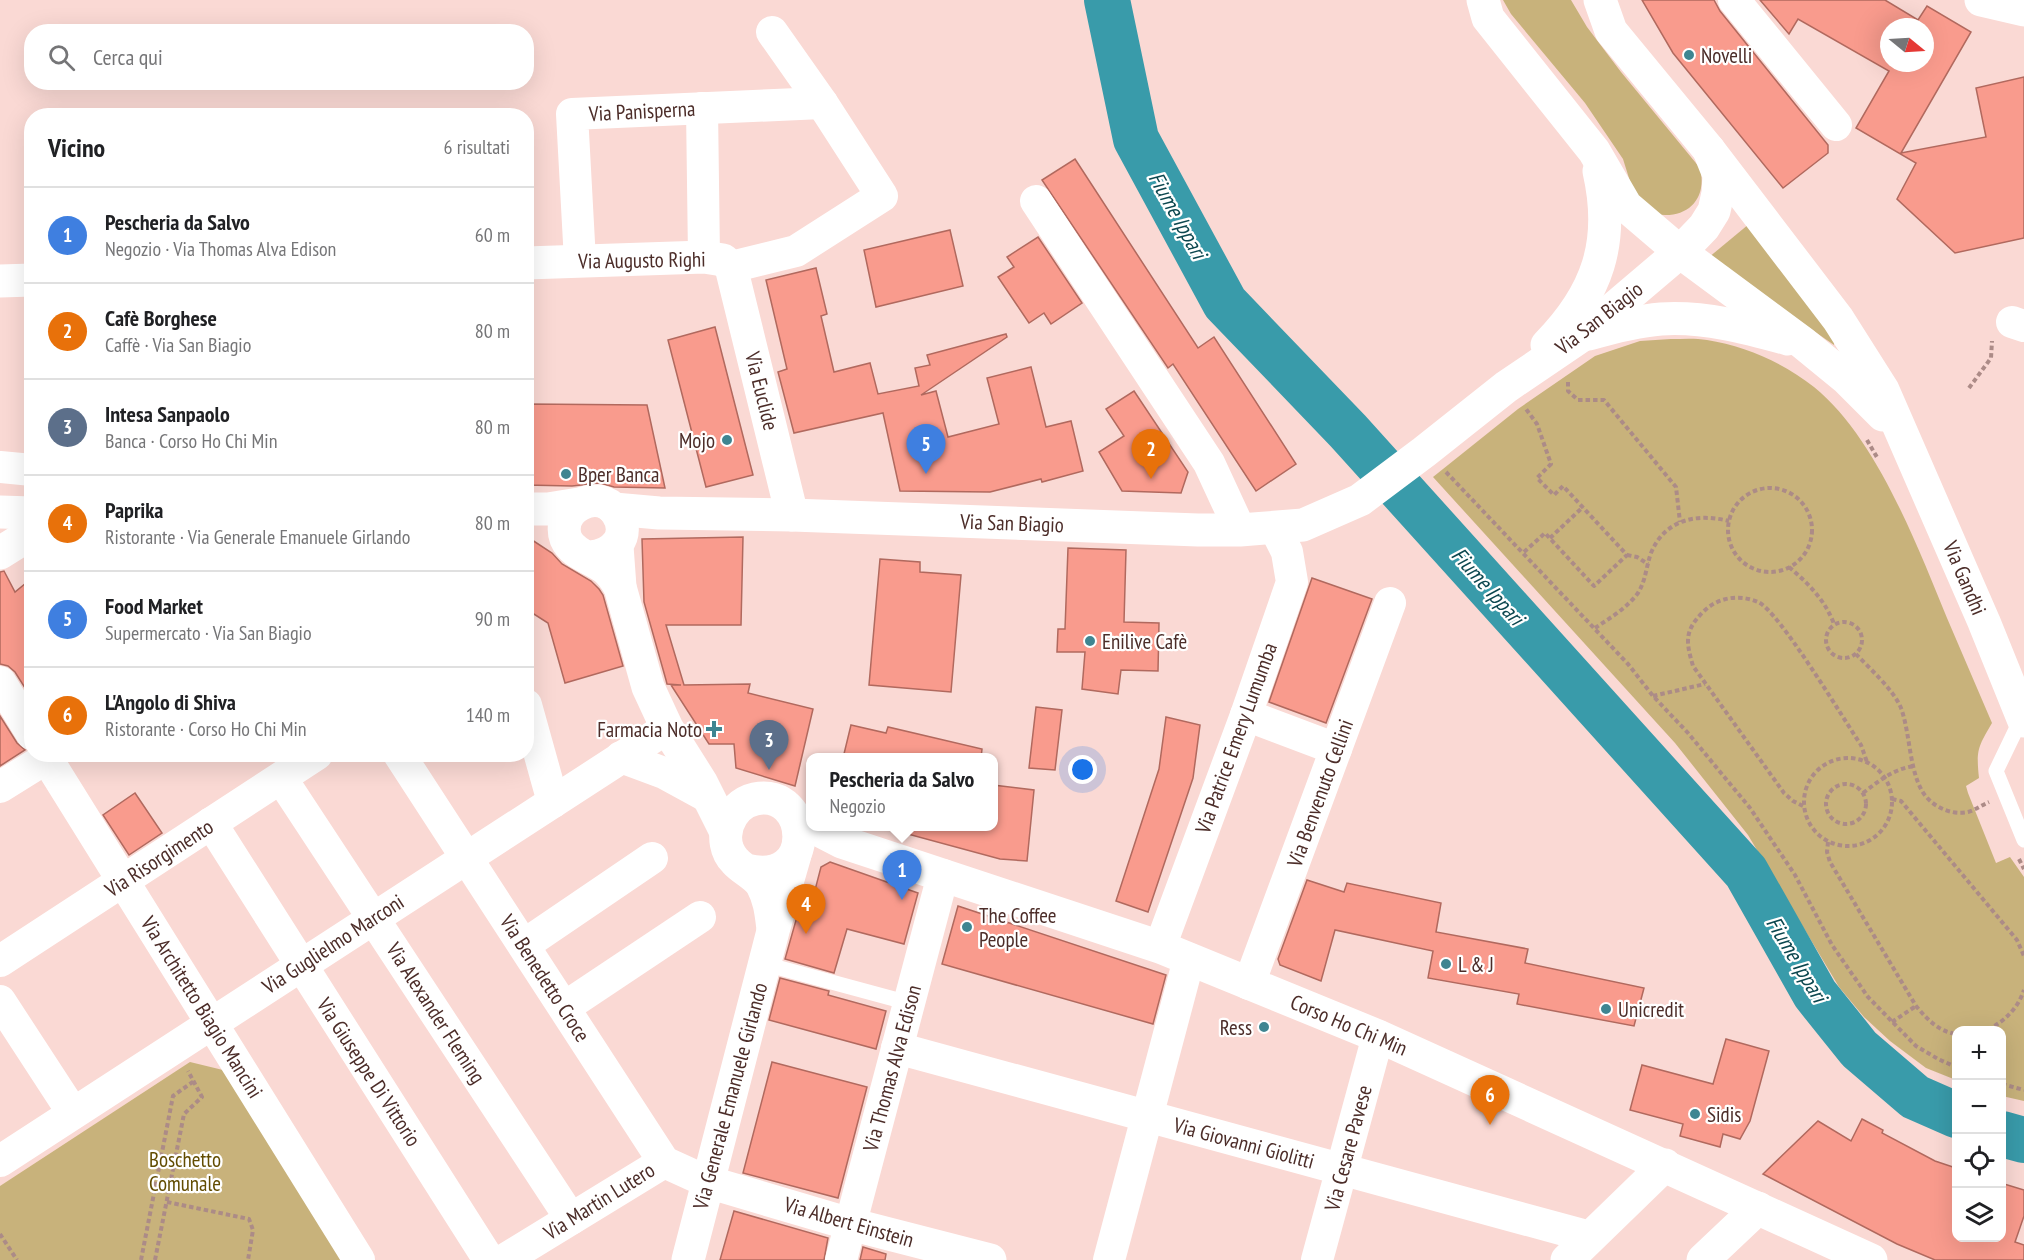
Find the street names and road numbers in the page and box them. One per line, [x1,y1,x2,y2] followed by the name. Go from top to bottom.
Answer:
[587,95,696,127] street label: Via Panisperna
[577,245,706,275] street label: Via Augusto Righi
[1549,275,1648,361] street label: Via San Biagio
[739,348,785,433] street label: Via Euclide
[959,508,1064,538] street label: Via San Biagio
[1937,536,1993,619] street label: Via Gandhi
[1189,639,1283,838] street label: Via Patrice Emery Lumumba
[1280,716,1359,871] street label: Via Benvenuto Cellini
[99,813,218,904] street label: Via Risorgimento
[256,888,409,1000] street label: Via Guglielmo Marconi
[493,908,596,1047] street label: Via Benedetto Croce
[135,910,269,1103] street label: Via Architetto Biagio Mancini
[380,937,492,1089] street label: Via Alexander Fleming
[686,980,773,1213] street label: Via Generale Emanuele Girlando
[857,982,927,1155] street label: Via Thomas Alva Edison
[1287,988,1411,1062] street label: Corso Ho Chi Min
[310,992,427,1151] street label: Via Giuseppe Di Vittorio
[1318,1082,1378,1215] street label: Via Cesare Pavese
[1170,1111,1317,1175] street label: Via Giovanni Giolitti
[538,1156,660,1246] street label: Via Martin Lutero
[780,1190,917,1253] street label: Via Albert Einstein

